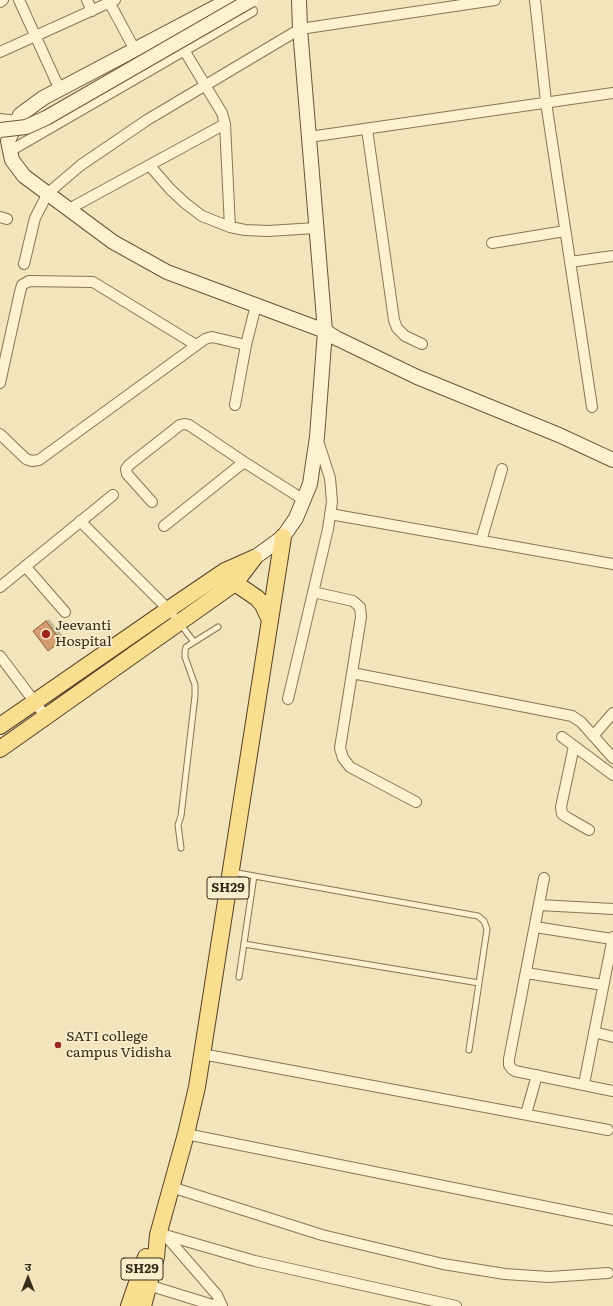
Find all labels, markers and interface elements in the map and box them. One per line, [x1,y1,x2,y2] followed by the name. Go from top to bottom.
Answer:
[55,618,112,650] place label: Jeevanti Hospital
[40,628,52,640] marker: Jeevanti Hospital
[207,877,249,899] road number: SH29
[66,1029,172,1062] place label: SATI college campus Vidisha
[53,1040,63,1050] marker: SATI college campus Vidisha
[8,1258,48,1298] north arrow
[25,1258,31,1274] text: उ
[121,1258,163,1280] road number: SH29

